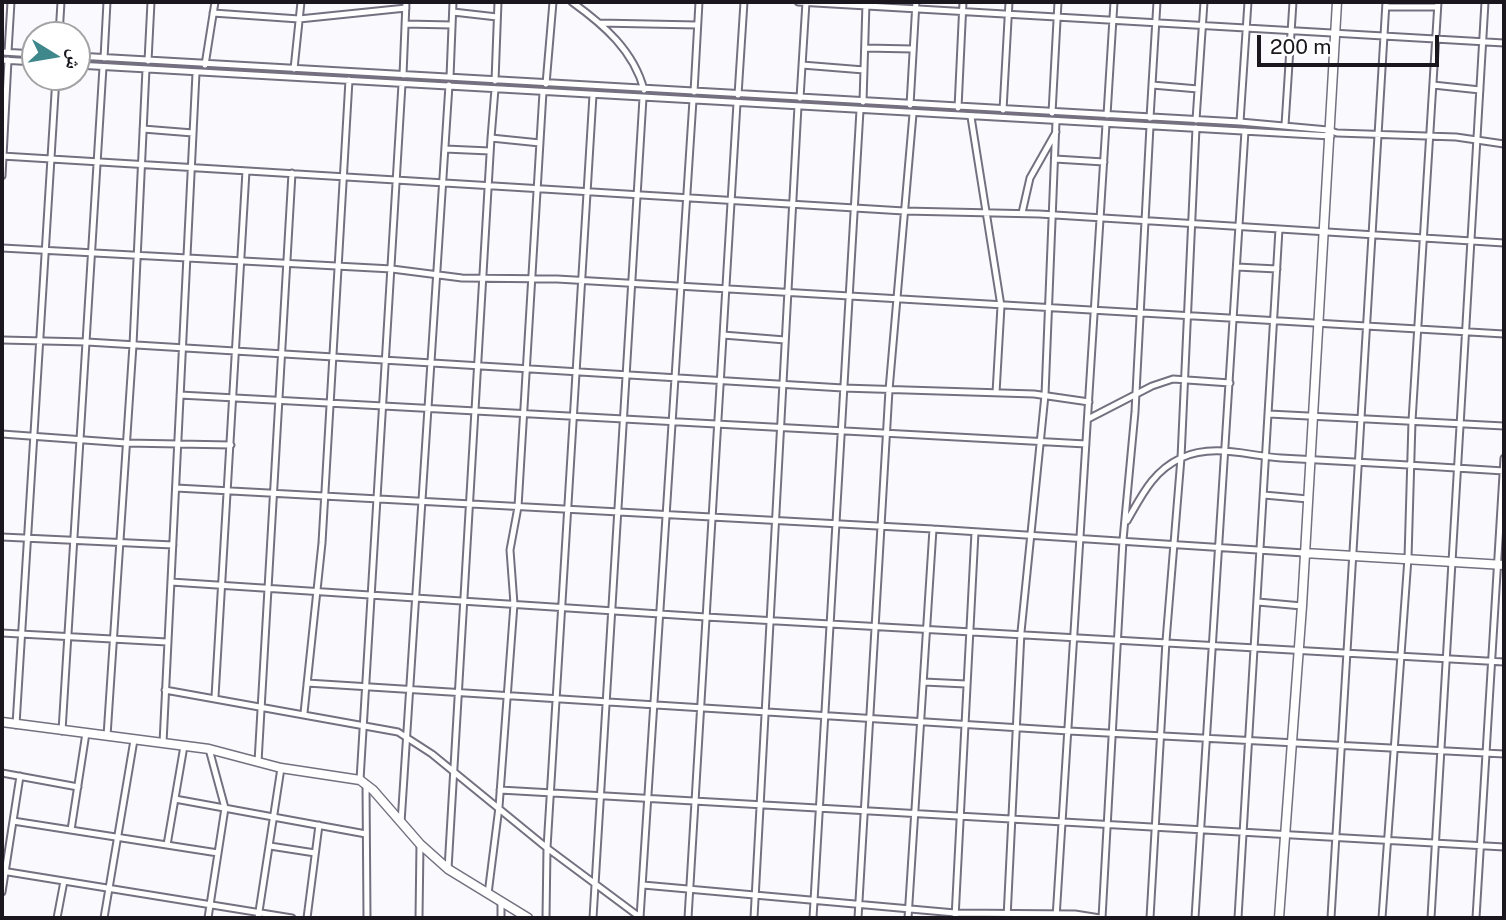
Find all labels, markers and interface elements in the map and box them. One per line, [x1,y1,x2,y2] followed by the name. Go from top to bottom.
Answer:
[21,21,91,91] north arrow
[1261,21,1443,65] scale bar
[1270,34,1331,59] text: 200 m
[62,48,87,72] text: ش

